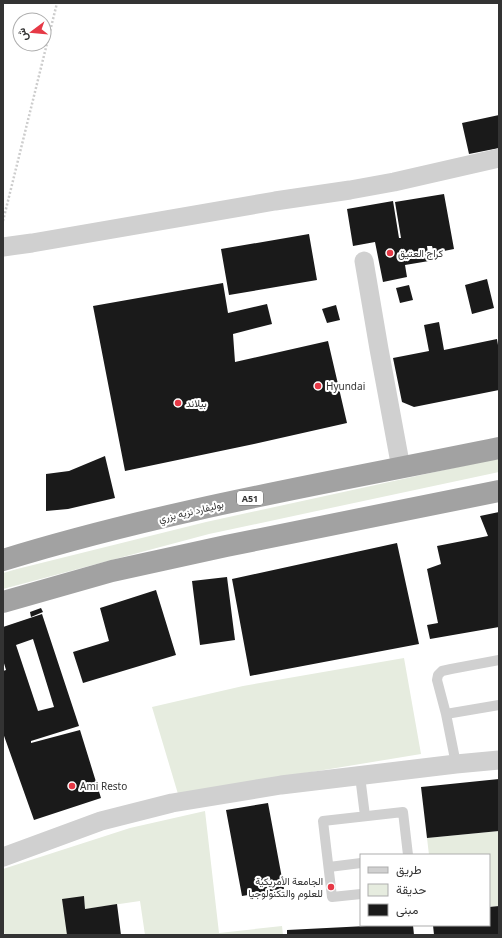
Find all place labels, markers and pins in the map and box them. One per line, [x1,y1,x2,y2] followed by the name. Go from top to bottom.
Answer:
[398,246,444,260] place label: كراج العتيق
[385,248,395,258] marker: كراج العتيق
[326,379,365,393] place label: Hyundai
[313,381,323,391] marker: Hyundai
[186,396,207,410] place label: بيلاند
[173,398,183,408] marker: بيلاند
[80,779,127,793] place label: Ami Resto
[67,781,77,791] marker: Ami Resto
[248,874,323,900] place label: الجامعة الأمريكية للعلوم والتكنولوجيا
[326,882,336,892] marker: الجامعة الأمريكية للعلوم والتكنولوجيا

